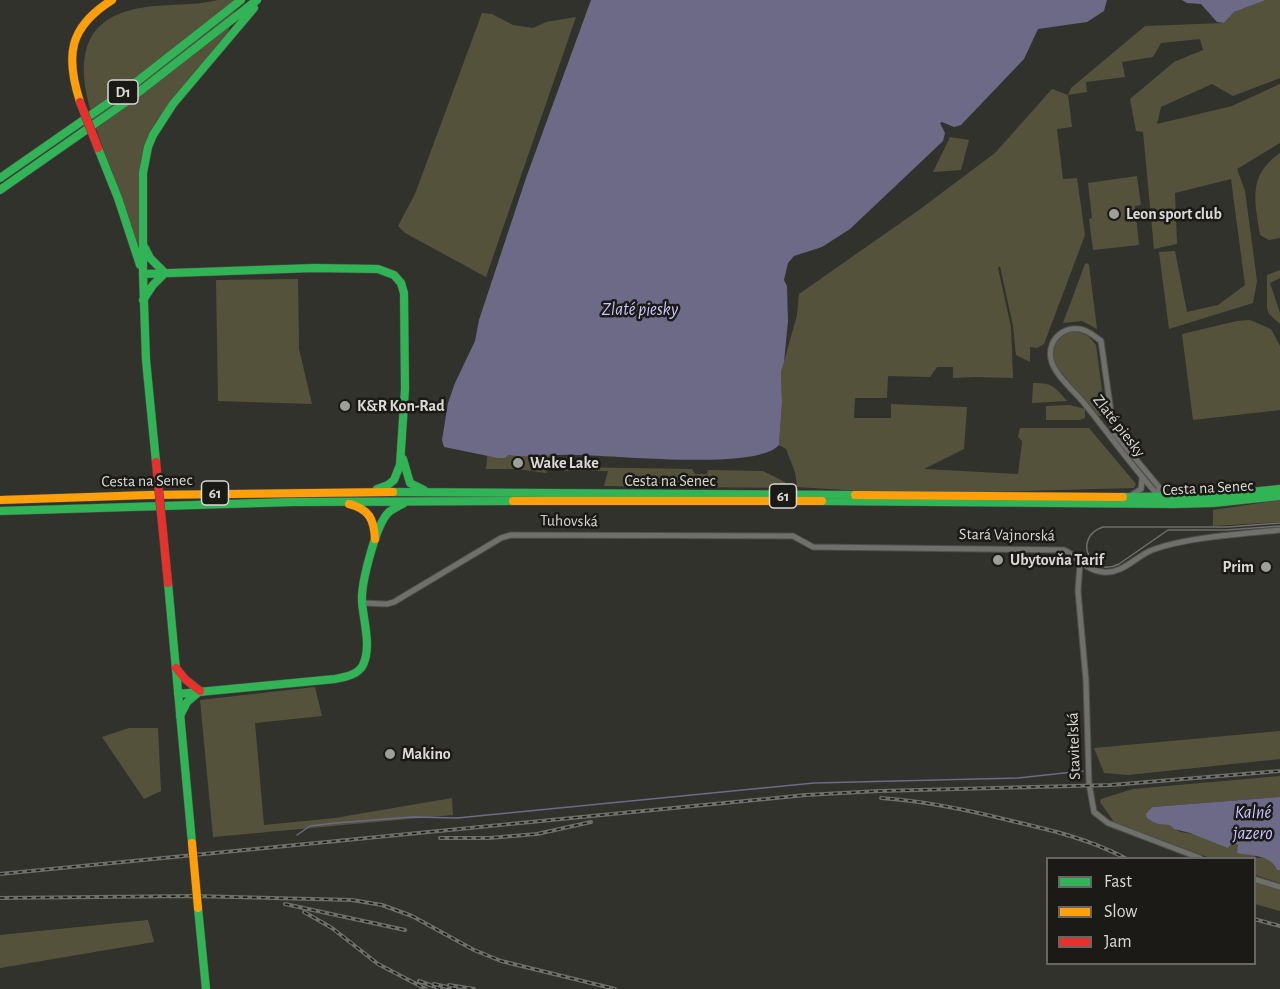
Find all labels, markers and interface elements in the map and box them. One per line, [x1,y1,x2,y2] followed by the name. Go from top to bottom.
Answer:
[108,80,138,104] road number: D1
[1126,204,1222,224] place label: Leon sport club
[1107,207,1121,221] marker: Leon sport club
[602,299,678,321] water label: Zlaté piesky
[1089,391,1149,461] street label: Zlaté piesky
[357,396,445,416] place label: K&R Kon-Rad
[338,399,352,413] marker: K&R Kon-Rad
[530,453,599,473] place label: Wake Lake
[511,456,525,470] marker: Wake Lake
[101,471,193,491] street label: Cesta na Senec
[624,471,716,491] street label: Cesta na Senec
[1162,476,1254,500] street label: Cesta na Senec
[202,481,228,505] road number: 61
[770,484,796,508] road number: 61
[540,511,598,531] street label: Tuhovská
[959,525,1055,545] street label: Stará Vajnorská
[1010,550,1104,570] place label: Ubytovňa Tarif
[991,553,1005,567] marker: Ubytovňa Tarif
[1223,557,1254,577] place label: Prim
[1259,560,1273,574] marker: Prim
[1063,712,1085,780] street label: Staviteľská
[402,744,451,764] place label: Makino
[383,747,397,761] marker: Makino
[1233,802,1273,844] water label: Kalné jazero
[1046,857,1256,965] legend
[1104,873,1132,891] text: Fast
[1104,903,1137,921] text: Slow
[1104,933,1132,951] text: Jam

